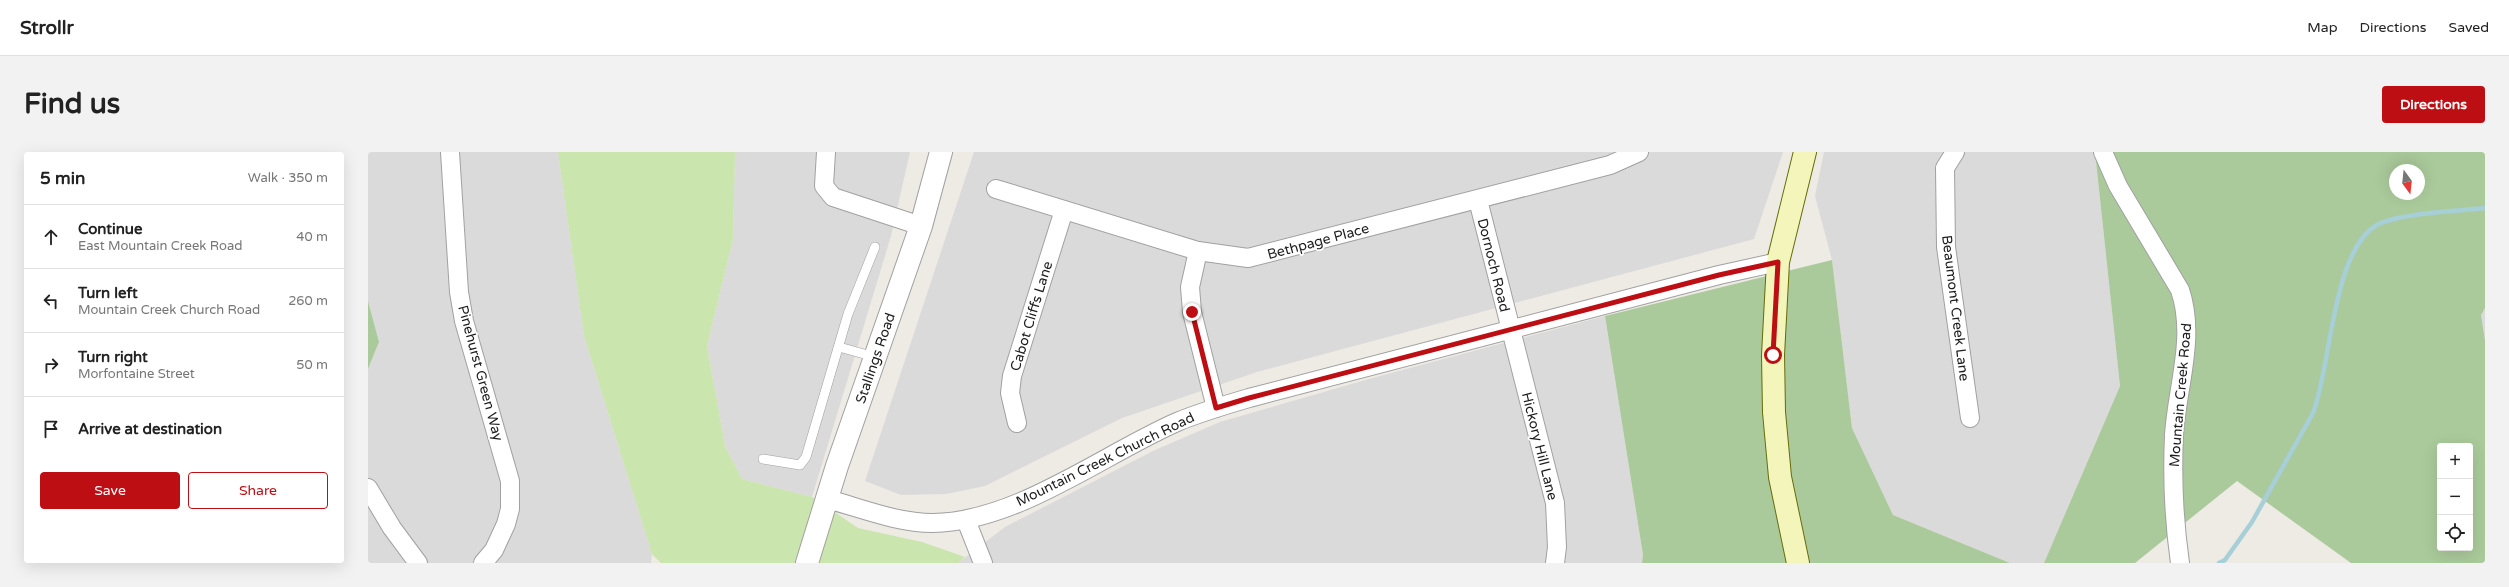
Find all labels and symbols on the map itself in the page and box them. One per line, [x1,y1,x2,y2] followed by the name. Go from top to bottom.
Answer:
[2389,164,2425,200] north arrow
[1474,216,1513,314] street label: Dornoch Road
[1265,220,1371,263] street label: Bethpage Place
[1938,234,1973,382] street label: Beaumont Creek Lane
[1007,259,1056,373] street label: Cabot Cliffs Lane
[454,303,507,443] street label: Pinehurst Green Way
[1183,303,1201,321] route end
[852,311,899,406] street label: Stallings Road
[2166,322,2195,468] street label: Mountain Creek Road
[1764,346,1782,364] route start
[1518,390,1561,502] street label: Hickory Hill Lane
[1013,409,1197,510] street label: Mountain Creek Church Road

